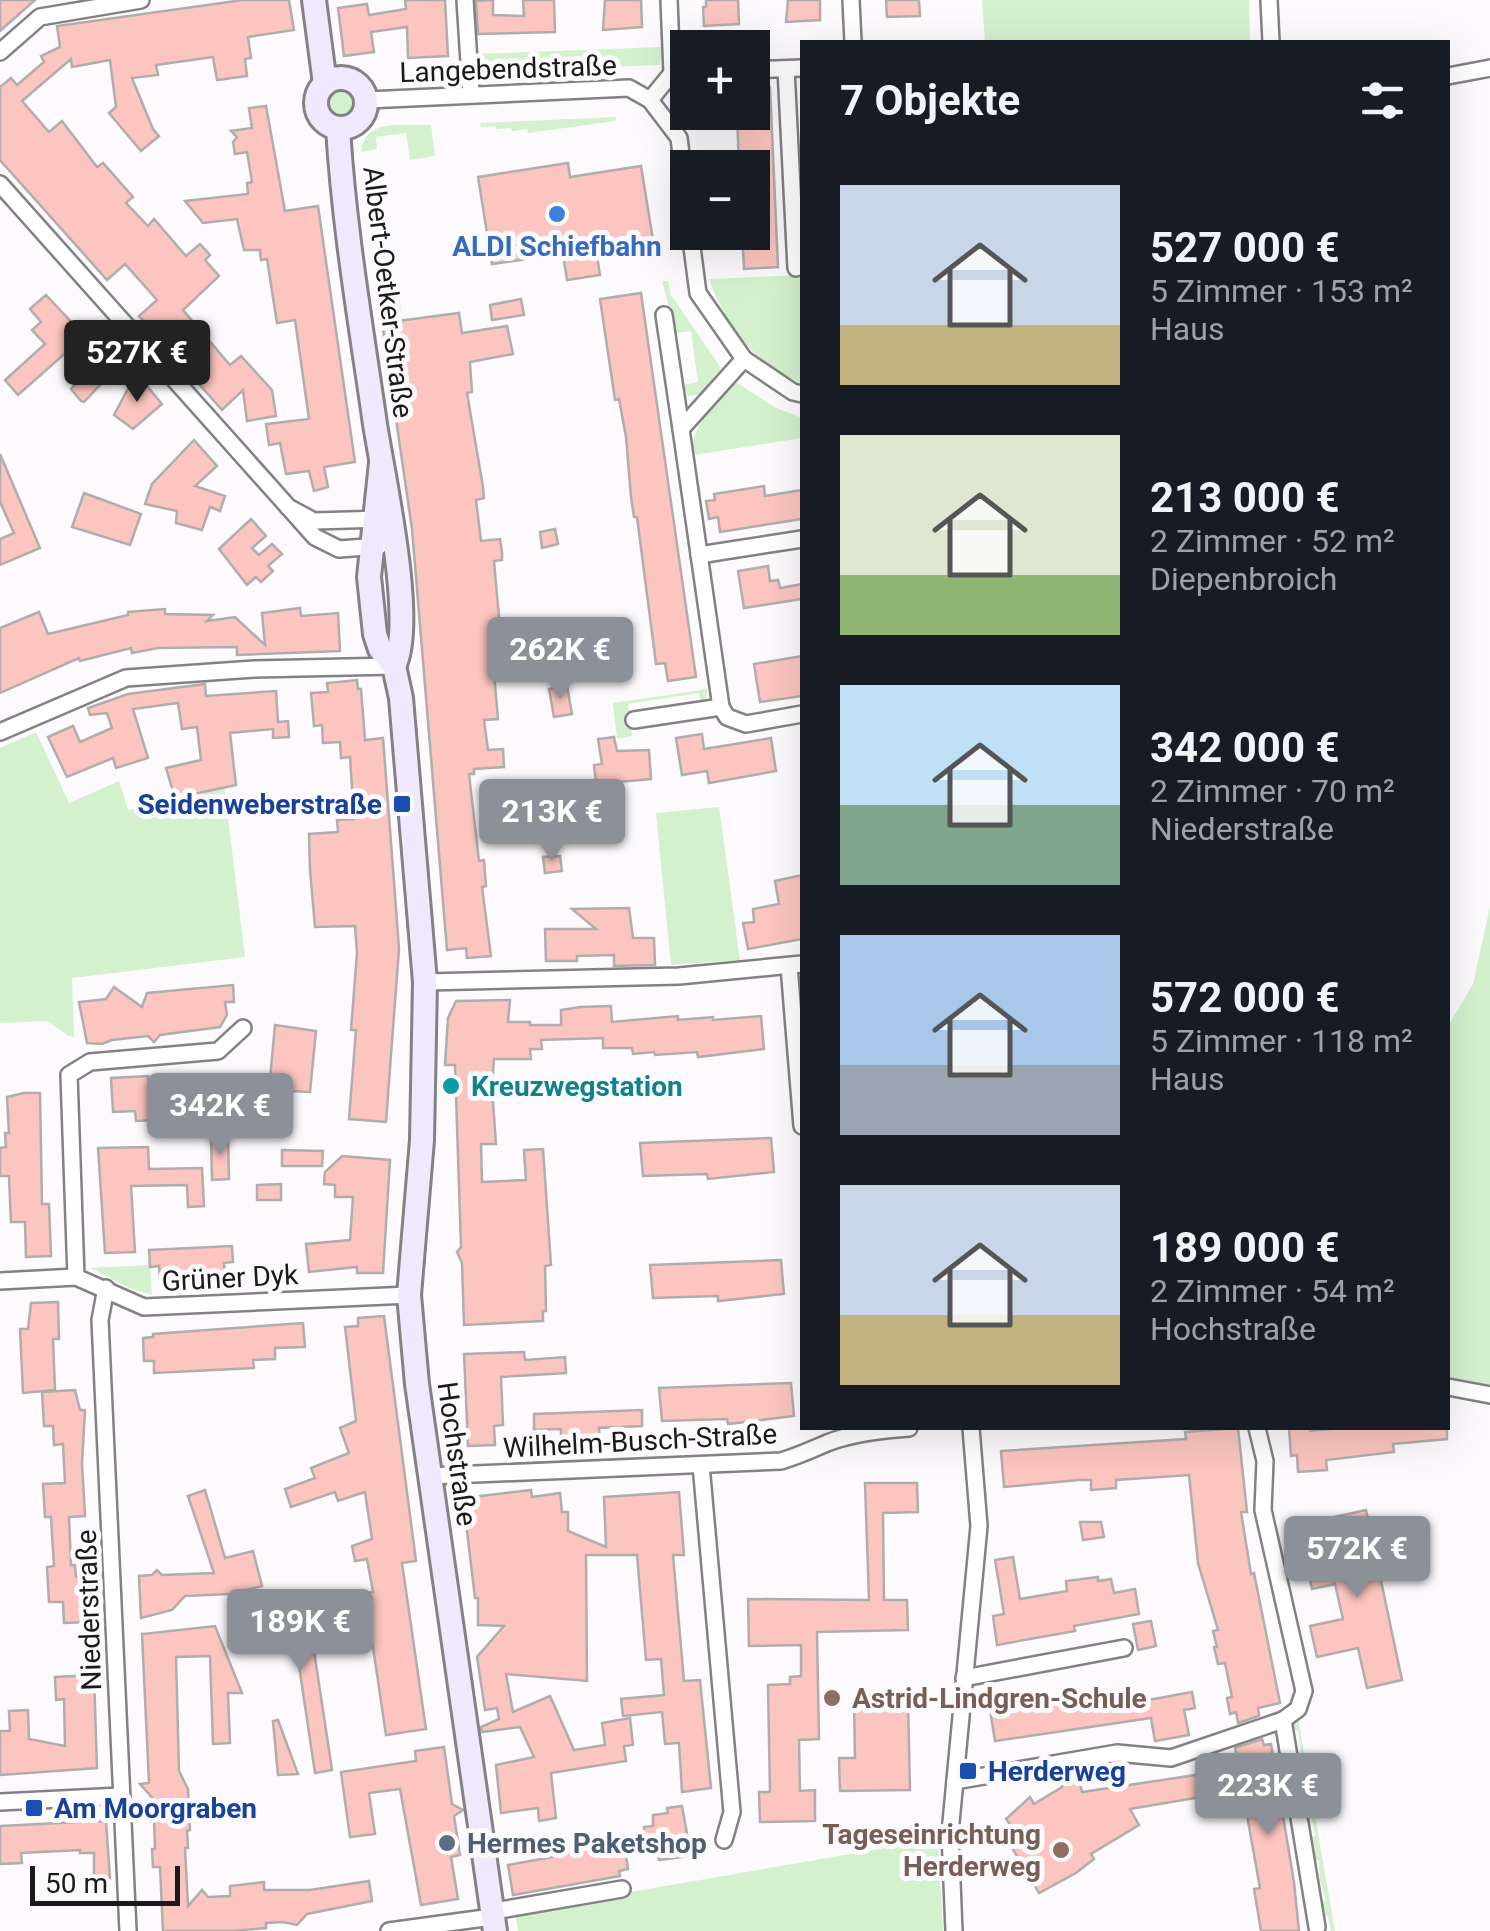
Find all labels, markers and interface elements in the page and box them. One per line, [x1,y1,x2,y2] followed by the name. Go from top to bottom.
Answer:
[670,30,770,250] map controls
[670,30,770,130] button: +
[399,49,617,89] street label: Langebendstraße
[1355,73,1410,128] icon: filters
[840,76,1020,125] text: 7 Objekte
[670,150,770,250] button: −
[356,164,420,420] street label: Albert-Oetker-Straße
[546,203,568,225] marker: ALDI Schiefbahn
[1150,223,1340,272] text: 527 000 €
[920,225,1040,345] icon: home
[452,230,662,263] place label: ALDI Schiefbahn
[1150,272,1413,310] text: 5 Zimmer · 153 m²
[1150,310,1224,348] text: Haus
[56,320,218,405] pin: 527K €
[86,333,188,371] text: 527K €
[1150,473,1340,522] text: 213 000 €
[920,475,1040,595] icon: home
[1150,522,1395,560] text: 2 Zimmer · 52 m²
[1150,560,1337,598] text: Diepenbroich
[479,617,641,702] pin: 262K €
[509,630,611,668] text: 262K €
[1150,723,1340,772] text: 342 000 €
[920,725,1040,845] icon: home
[1150,772,1395,810] text: 2 Zimmer · 70 m²
[471,779,633,864] pin: 213K €
[137,788,382,821] place label: Seidenweberstraße
[501,792,603,830] text: 213K €
[391,793,413,815] marker: Seidenweberstraße
[1150,810,1334,848] text: Niederstraße
[1150,973,1340,1022] text: 572 000 €
[920,975,1040,1095] icon: home
[1150,1022,1413,1060] text: 5 Zimmer · 118 m²
[1150,1060,1224,1098] text: Haus
[471,1070,683,1103] place label: Kreuzwegstation
[139,1073,301,1158] pin: 342K €
[440,1075,462,1097] marker: Kreuzwegstation
[169,1086,271,1124] text: 342K €
[1150,1223,1340,1272] text: 189 000 €
[920,1225,1040,1345] icon: home
[161,1258,300,1298] street label: Grüner Dyk
[1150,1272,1395,1310] text: 2 Zimmer · 54 m²
[1150,1310,1316,1348] text: Hochstraße
[431,1380,483,1528] street label: Hochstraße
[502,1417,778,1465] street label: Wilhelm-Busch-Straße
[1276,1516,1438,1601] pin: 572K €
[70,1529,108,1691] street label: Niederstraße
[1306,1529,1408,1567] text: 572K €
[219,1589,381,1674] pin: 189K €
[249,1602,351,1640] text: 189K €
[852,1682,1147,1715] place label: Astrid-Lindgren-Schule
[821,1687,843,1709] marker: Astrid-Lindgren-Schule
[1187,1753,1349,1838] pin: 223K €
[988,1755,1126,1788] place label: Herderweg
[957,1760,979,1782] marker: Herderweg
[1217,1766,1319,1804] text: 223K €
[54,1792,257,1825] place label: Am Moorgraben
[23,1797,45,1819] marker: Am Moorgraben
[822,1818,1041,1883] place label: Tageseinrichtung Herderweg
[467,1827,707,1860] place label: Hermes Paketshop
[436,1832,458,1854] marker: Hermes Paketshop
[1050,1839,1072,1861] marker: Tageseinrichtung Herderweg
[30,1861,180,1906] scale bar
[45,1867,108,1900] text: 50 m

